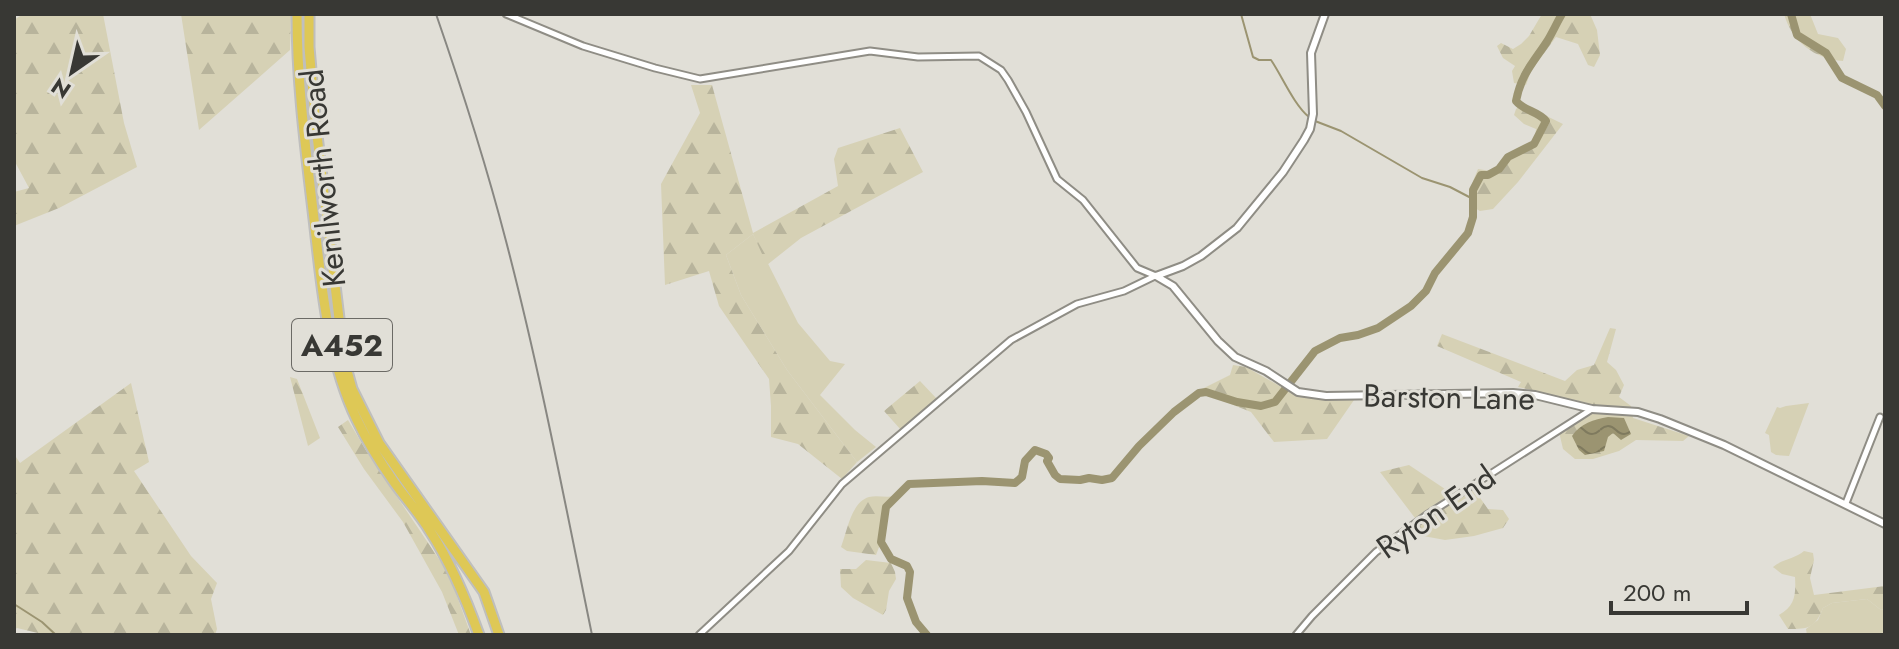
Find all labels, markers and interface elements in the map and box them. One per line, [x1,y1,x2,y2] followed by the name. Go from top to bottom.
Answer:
[32,32,112,112] north arrow
[289,67,357,289] street label: Kenilworth Road
[45,70,77,107] text: N
[292,319,392,371] road number: A452
[1363,373,1535,421] street label: Barston Lane
[1367,454,1505,570] street label: Ryton End
[1611,565,1747,615] scale bar
[1623,575,1691,610] text: 200 m

